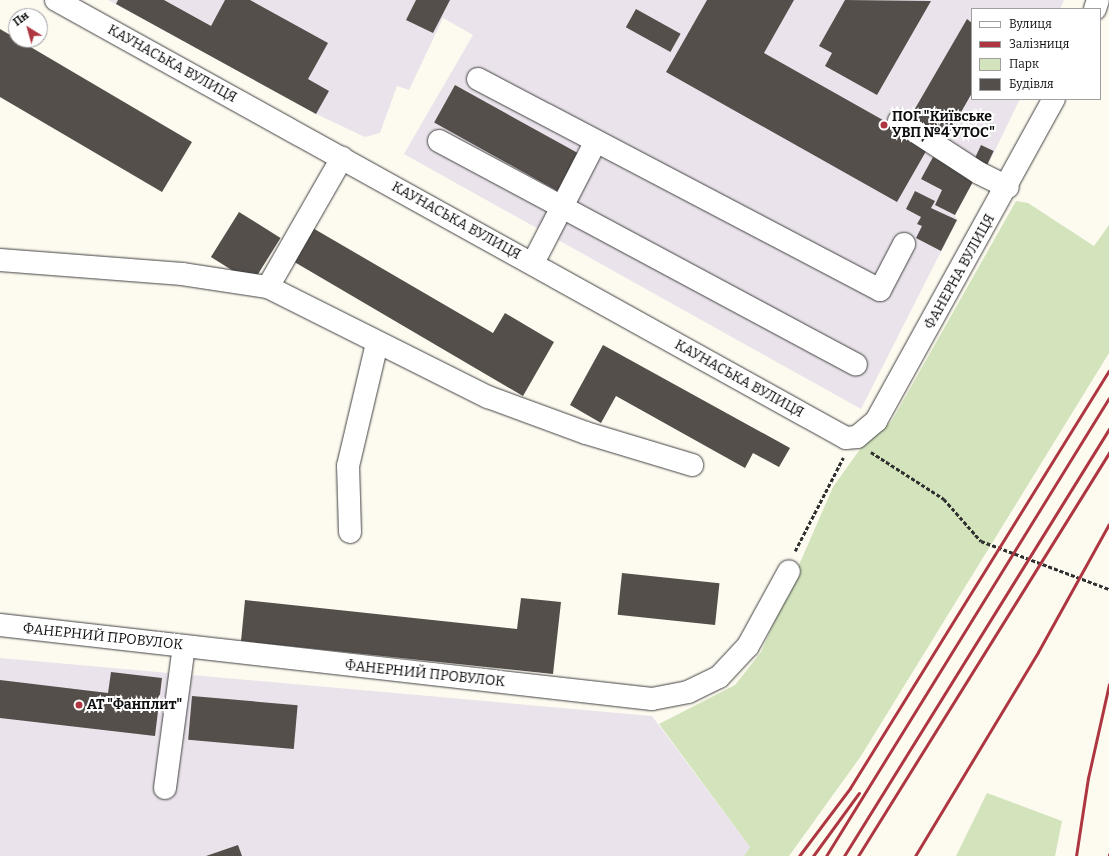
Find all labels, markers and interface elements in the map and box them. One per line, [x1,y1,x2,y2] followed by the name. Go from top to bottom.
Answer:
[8,8,48,48] north arrow
[971,8,1101,100] legend
[11,9,31,29] text: Пн
[1009,17,1052,31] text: Вулиця
[105,22,239,106] street label: КАУНАСЬКА ВУЛИЦЯ
[1009,37,1069,51] text: Залізниця
[1009,57,1039,71] text: Парк
[1009,77,1054,91] text: Будівля
[892,109,995,142] place label: ПОГ "Київське УВП №4 УТОС"
[879,120,889,130] marker: ПОГ "Київське УВП №4 УТОС"
[389,179,523,263] street label: КАУНАСЬКА ВУЛИЦЯ
[921,211,999,333] street label: ФАНЕРНА ВУЛИЦЯ
[672,337,806,421] street label: КАУНАСЬКА ВУЛИЦЯ
[22,620,184,654] street label: ФАНЕРНИЙ ПРОВУЛОК
[344,657,506,691] street label: ФАНЕРНИЙ ПРОВУЛОК
[87,697,182,713] place label: АТ "Фанплит"
[74,700,84,710] marker: АТ "Фанплит"

